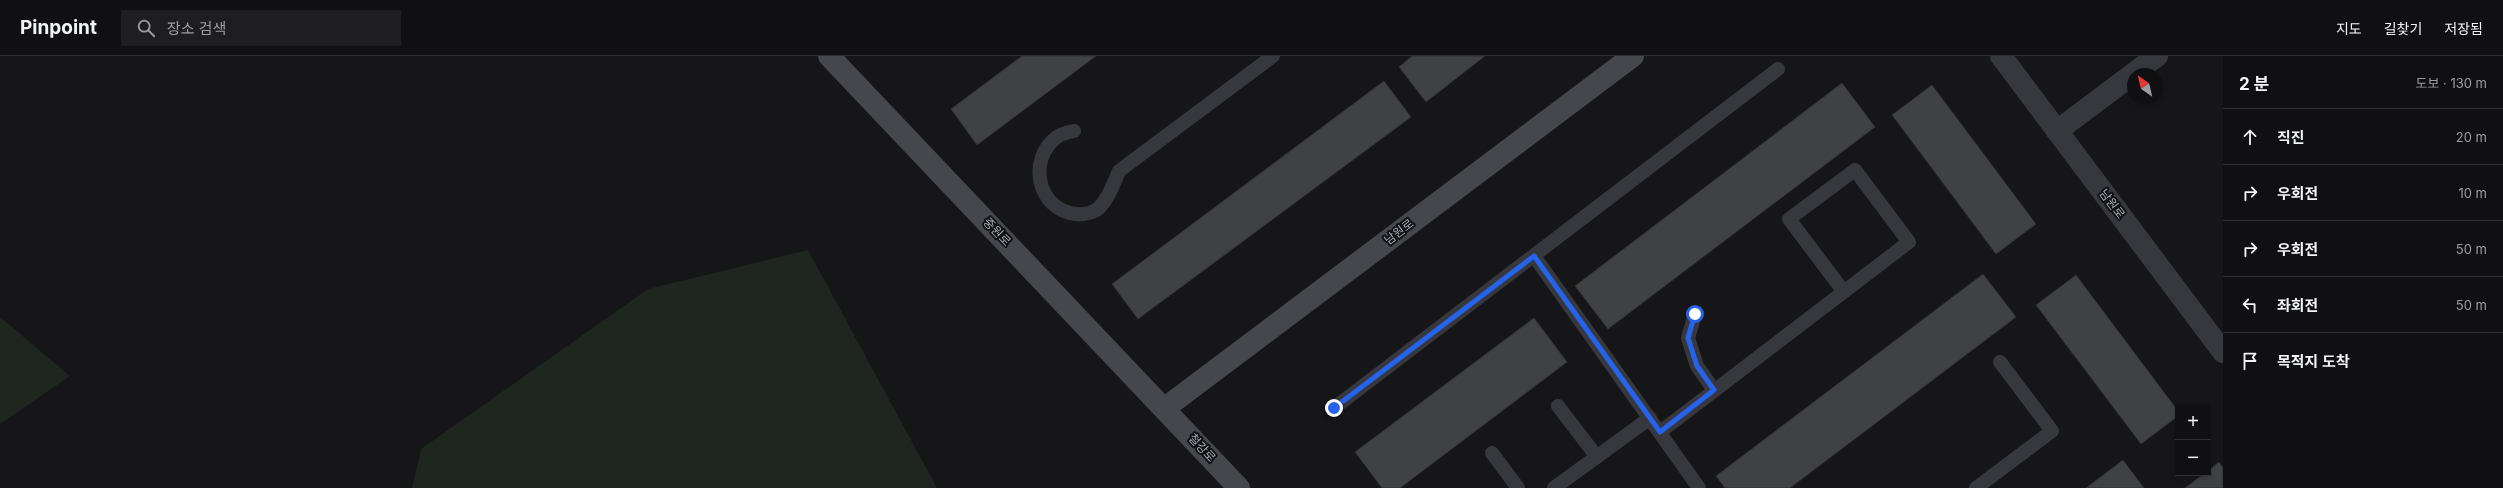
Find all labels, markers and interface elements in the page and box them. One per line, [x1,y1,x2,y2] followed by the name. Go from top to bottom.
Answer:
[121,10,401,46] search box
[20,16,97,39] text: Pinpoint
[135,17,157,39] icon: search
[167,19,226,38] text: 장소 검색
[2336,20,2362,37] text: 지도
[2384,20,2422,37] text: 길찾기
[2444,20,2483,37] text: 저장됨
[2127,68,2163,104] north arrow
[2239,74,2269,94] text: 2 분
[2415,75,2487,91] text: 도보 · 130 m
[2239,126,2261,148] icon: ahead
[2277,128,2305,147] text: 직진
[2456,129,2487,145] text: 20 m
[2239,182,2261,204] icon: right
[2277,184,2318,203] text: 우회전
[2458,185,2487,201] text: 10 m
[2096,186,2128,221] street label: 남원로
[980,215,1014,249] street label: 중원로
[1381,216,1416,248] street label: 남원로
[2239,238,2261,260] icon: right
[2277,240,2318,259] text: 우회전
[2456,241,2487,257] text: 50 m
[2239,294,2261,316] icon: left
[2277,296,2318,315] text: 좌회전
[2456,297,2487,313] text: 50 m
[1686,305,1704,323] route start
[2239,350,2261,372] icon: arrive
[2277,352,2350,371] text: 목적지 도착
[1325,399,1343,417] route end
[2175,404,2211,476] map controls
[2175,404,2211,440] button: +
[1186,430,1219,465] street label: 철강로
[2175,440,2211,476] button: −

